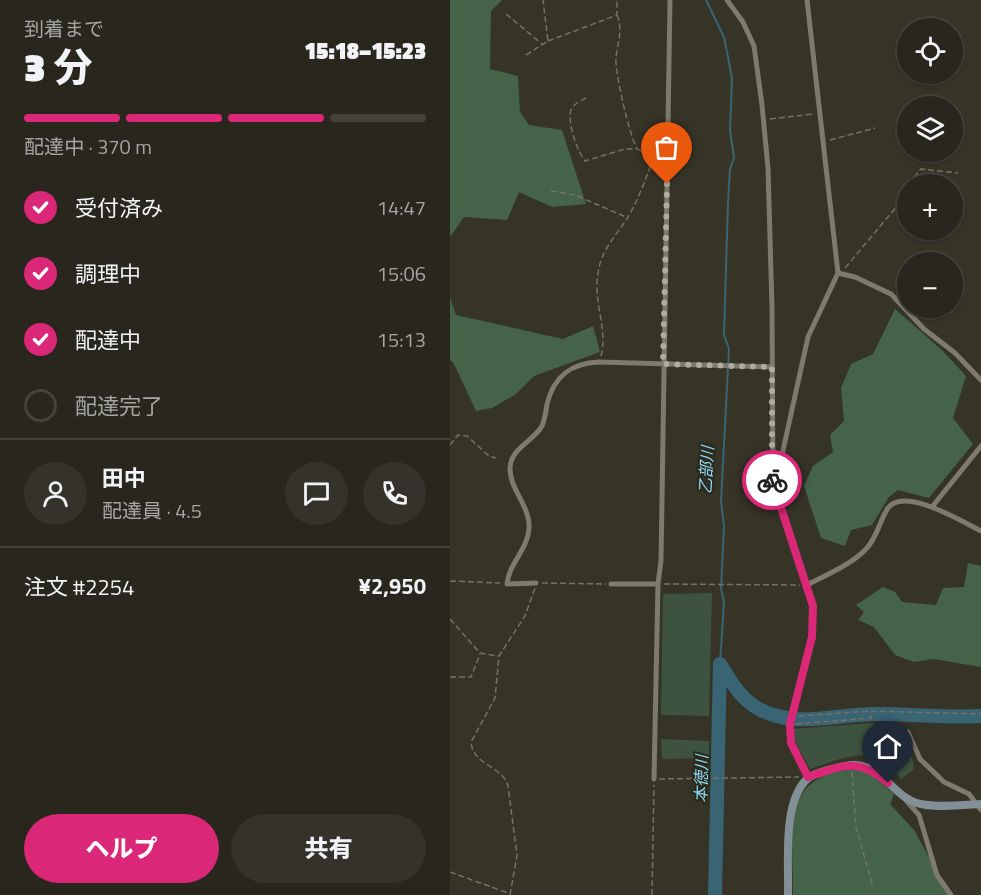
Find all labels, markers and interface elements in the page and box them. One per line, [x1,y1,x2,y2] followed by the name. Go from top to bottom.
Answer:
[24,13,104,44] text: 到着まで
[897,18,963,318] map controls
[897,18,963,84] button: locate
[304,34,426,68] text: 15:18–15:23
[24,37,93,96] text: 3 分
[897,96,963,162] button: layers
[641,122,692,184] pin
[24,131,152,162] text: 配達中 · 370 m
[650,131,683,164] icon: bag
[897,174,963,240] button: +
[24,191,57,224] icon: check
[75,191,163,225] text: 受付済み
[377,192,426,223] text: 14:47
[897,252,963,318] button: −
[24,257,57,290] icon: check
[75,257,141,291] text: 調理中
[377,258,426,289] text: 15:06
[24,323,57,356] icon: check
[75,323,141,357] text: 配達中
[377,324,426,355] text: 15:13
[75,389,163,423] text: 配達完了
[693,443,719,495] water label: 乙部川
[742,450,802,510] courier
[102,461,146,495] text: 田中
[24,462,87,525] button: person
[285,462,348,525] button: chat
[363,462,426,525] button: phone
[756,464,789,497] icon: bike
[102,495,202,526] text: 配達員 · 4.5
[359,569,426,603] text: ¥2,950
[24,570,134,604] text: 注文 #2254
[862,721,913,783] pin
[871,730,904,763] icon: home
[689,753,713,803] water label: 本徳川
[24,814,219,883] button: ヘルプ
[231,814,426,883] button: 共有

